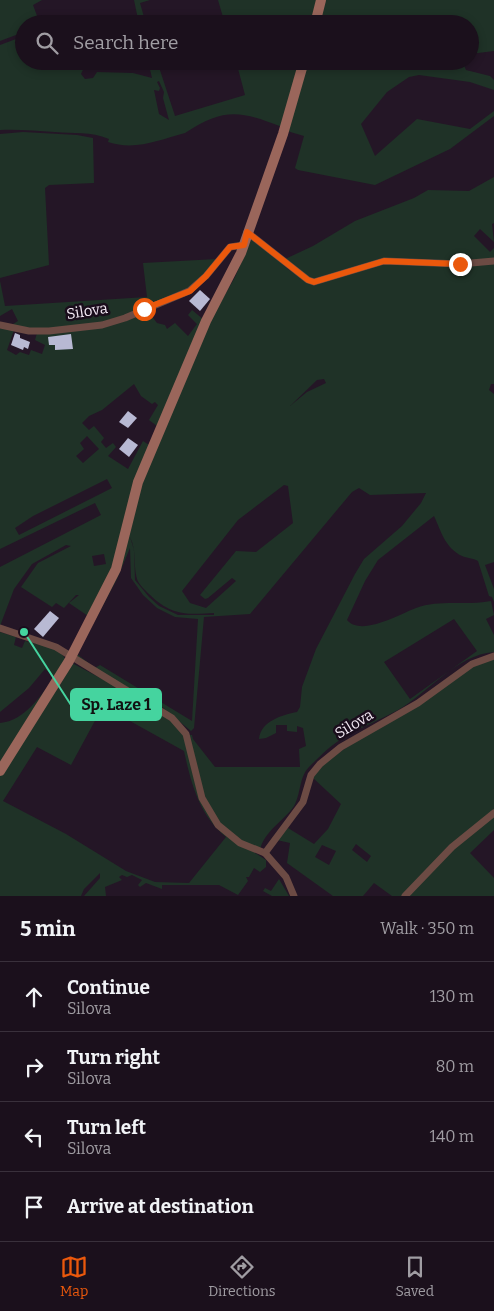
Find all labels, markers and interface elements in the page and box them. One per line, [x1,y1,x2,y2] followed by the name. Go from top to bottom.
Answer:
[15,15,479,70] search box
[33,29,61,57] icon: search
[73,31,178,54] text: Search here
[449,253,472,276] route end
[133,298,156,321] route start
[65,299,109,323] street label: Silova
[71,689,161,720] callout: Sp. Laze 1
[81,695,151,714] text: Sp. Laze 1
[332,706,376,742] street label: Silova
[20,916,76,942] text: 5 min
[380,919,474,938] text: Walk · 350 m
[67,976,150,999] text: Continue
[20,983,48,1011] icon: ahead
[430,987,474,1006] text: 130 m
[67,999,111,1018] text: Silova
[67,1046,160,1069] text: Turn right
[20,1053,48,1081] icon: right
[436,1057,474,1076] text: 80 m
[67,1069,111,1088] text: Silova
[67,1116,146,1139] text: Turn left
[20,1123,48,1151] icon: left
[429,1127,474,1146] text: 140 m
[67,1139,111,1158] text: Silova
[20,1193,48,1221] icon: arrive
[67,1195,254,1218] text: Arrive at destination
[60,1253,88,1300] tab: Map
[208,1253,276,1300] tab: Directions
[396,1253,434,1300] tab: Saved

